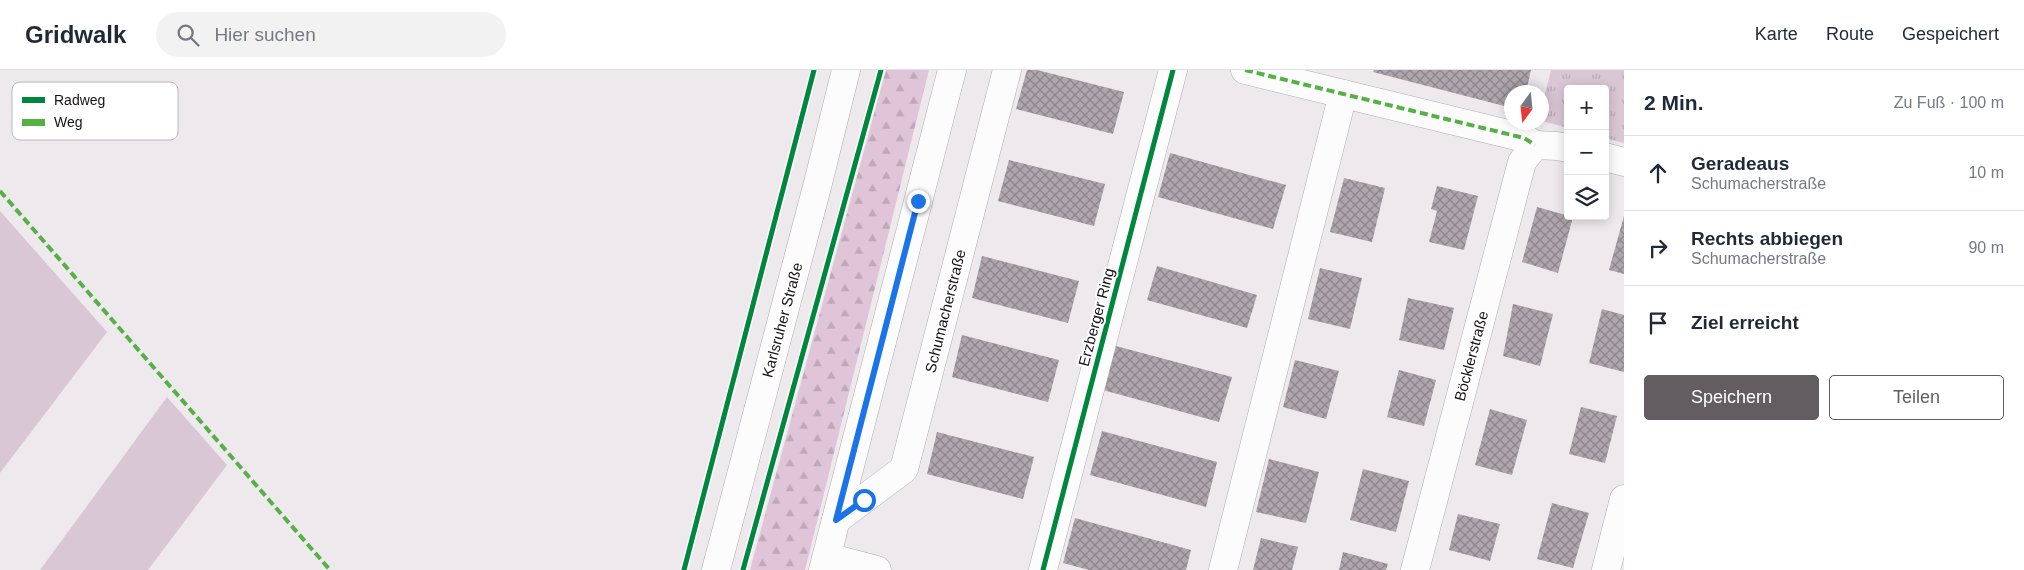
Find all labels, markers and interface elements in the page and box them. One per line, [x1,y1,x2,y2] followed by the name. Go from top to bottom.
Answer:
[156,12,506,57] search box
[25,21,126,48] text: Gridwalk
[174,21,202,49] icon: search
[214,24,316,45] text: Hier suchen
[1755,24,1798,44] text: Karte
[1826,24,1874,44] text: Route
[1902,24,1999,44] text: Gespeichert
[12,82,178,140] legend
[1504,85,1549,130] north arrow
[1564,85,1609,220] map controls
[1564,85,1609,130] button: +
[1644,91,1704,114] text: 2 Min.
[54,92,105,108] text: Radweg
[1894,94,2004,111] text: Zu Fuß · 100 m
[54,114,83,130] text: Weg
[1564,130,1609,175] button: −
[1691,153,1789,174] text: Geradeaus
[1644,159,1672,187] icon: ahead
[1968,164,2004,181] text: 10 m
[1564,175,1609,220] button: layers
[1691,175,1826,192] text: Schumacherstraße
[907,190,930,213] route end
[1691,228,1843,249] text: Rechts abbiegen
[1644,234,1672,262] icon: right
[1968,239,2004,256] text: 90 m
[921,247,969,375] street label: Schumacherstraße
[1691,250,1826,267] text: Schumacherstraße
[758,261,806,379] street label: Karlsruher Straße
[1075,266,1117,368] street label: Erzberger Ring
[1451,309,1491,403] street label: Böcklerstraße
[1644,309,1672,337] icon: arrive
[1691,312,1799,333] text: Ziel erreicht
[1644,375,1819,420] button: Speichern
[1829,375,2004,420] button: Teilen
[853,489,876,512] route start

